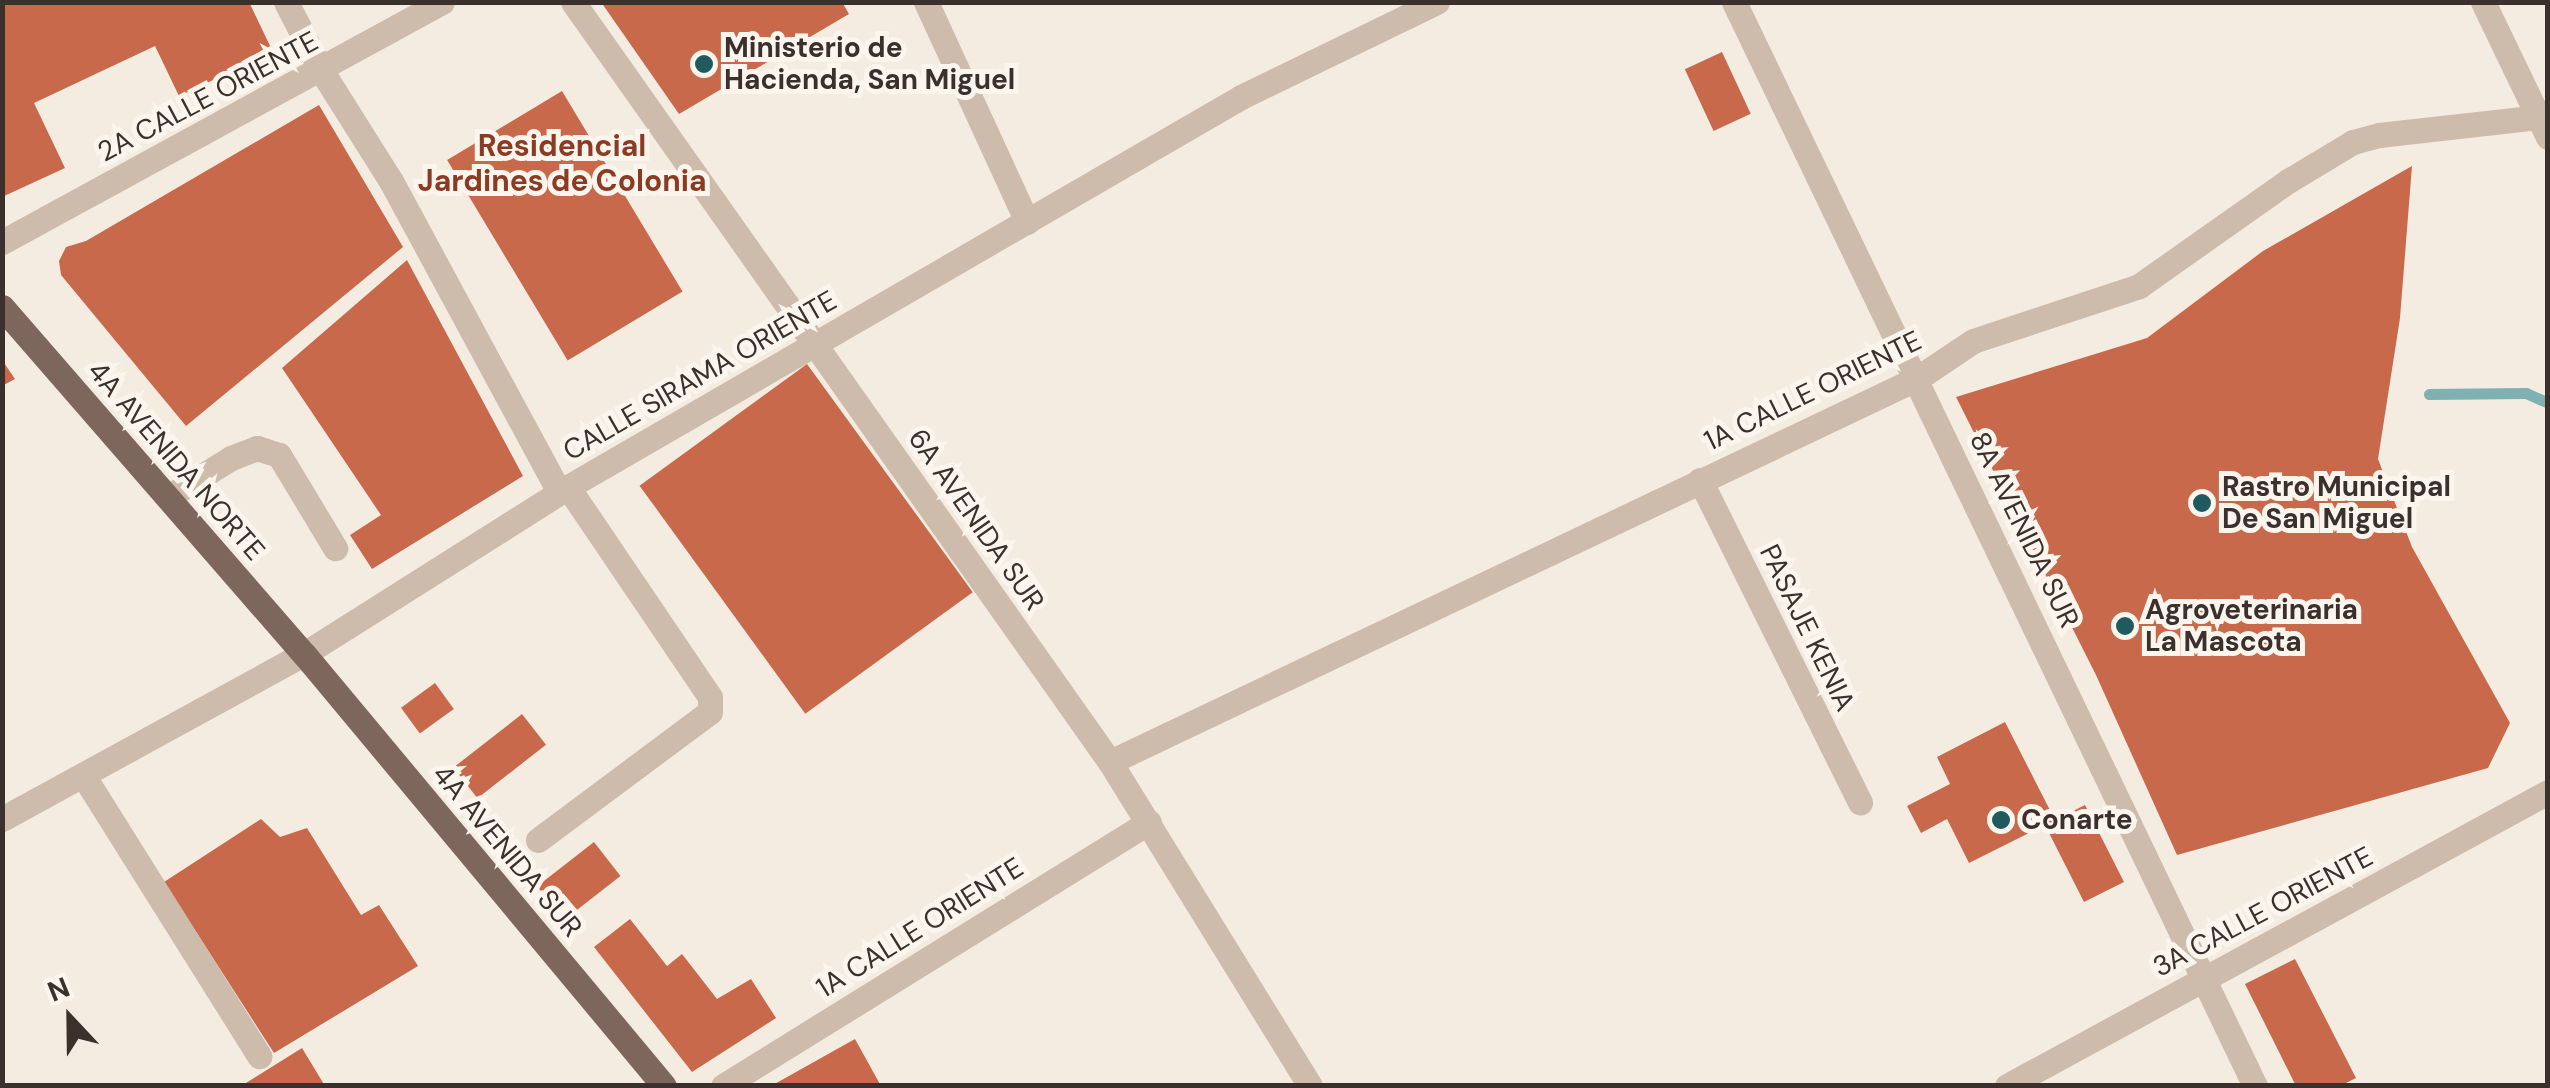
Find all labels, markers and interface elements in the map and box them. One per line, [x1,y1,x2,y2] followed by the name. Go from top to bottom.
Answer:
[92,25,324,169] street label: 2A CALLE ORIENTE
[724,31,1015,97] place label: Ministerio de Hacienda, San Miguel
[693,53,715,75] marker: Ministerio de Hacienda, San Miguel
[417,128,707,198] district label: Residencial Jardines de Colonia
[557,284,843,468] street label: CALLE SIRAMA ORIENTE
[1699,324,1927,458] street label: 1A CALLE ORIENTE
[81,355,271,567] street label: 4A AVENIDA NORTE
[901,423,1051,617] street label: 6A AVENIDA SUR
[1962,427,2086,633] street label: 8A AVENIDA SUR
[2222,470,2451,536] place label: Rastro Municipal De San Miguel
[2191,492,2213,514] marker: Rastro Municipal De San Miguel
[1752,539,1862,717] street label: PASAJE KENIA
[2145,593,2358,659] place label: Agroveterinaria La Mascota
[2114,615,2136,637] marker: Agroveterinaria La Mascota
[425,758,589,944] street label: 4A AVENIDA SUR
[2021,803,2133,837] place label: Conarte
[1990,809,2012,831] marker: Conarte
[2147,840,2379,984] street label: 3A CALLE ORIENTE
[810,851,1030,1005] street label: 1A CALLE ORIENTE
[20,968,120,1068] north arrow
[42,969,75,1011] text: N

